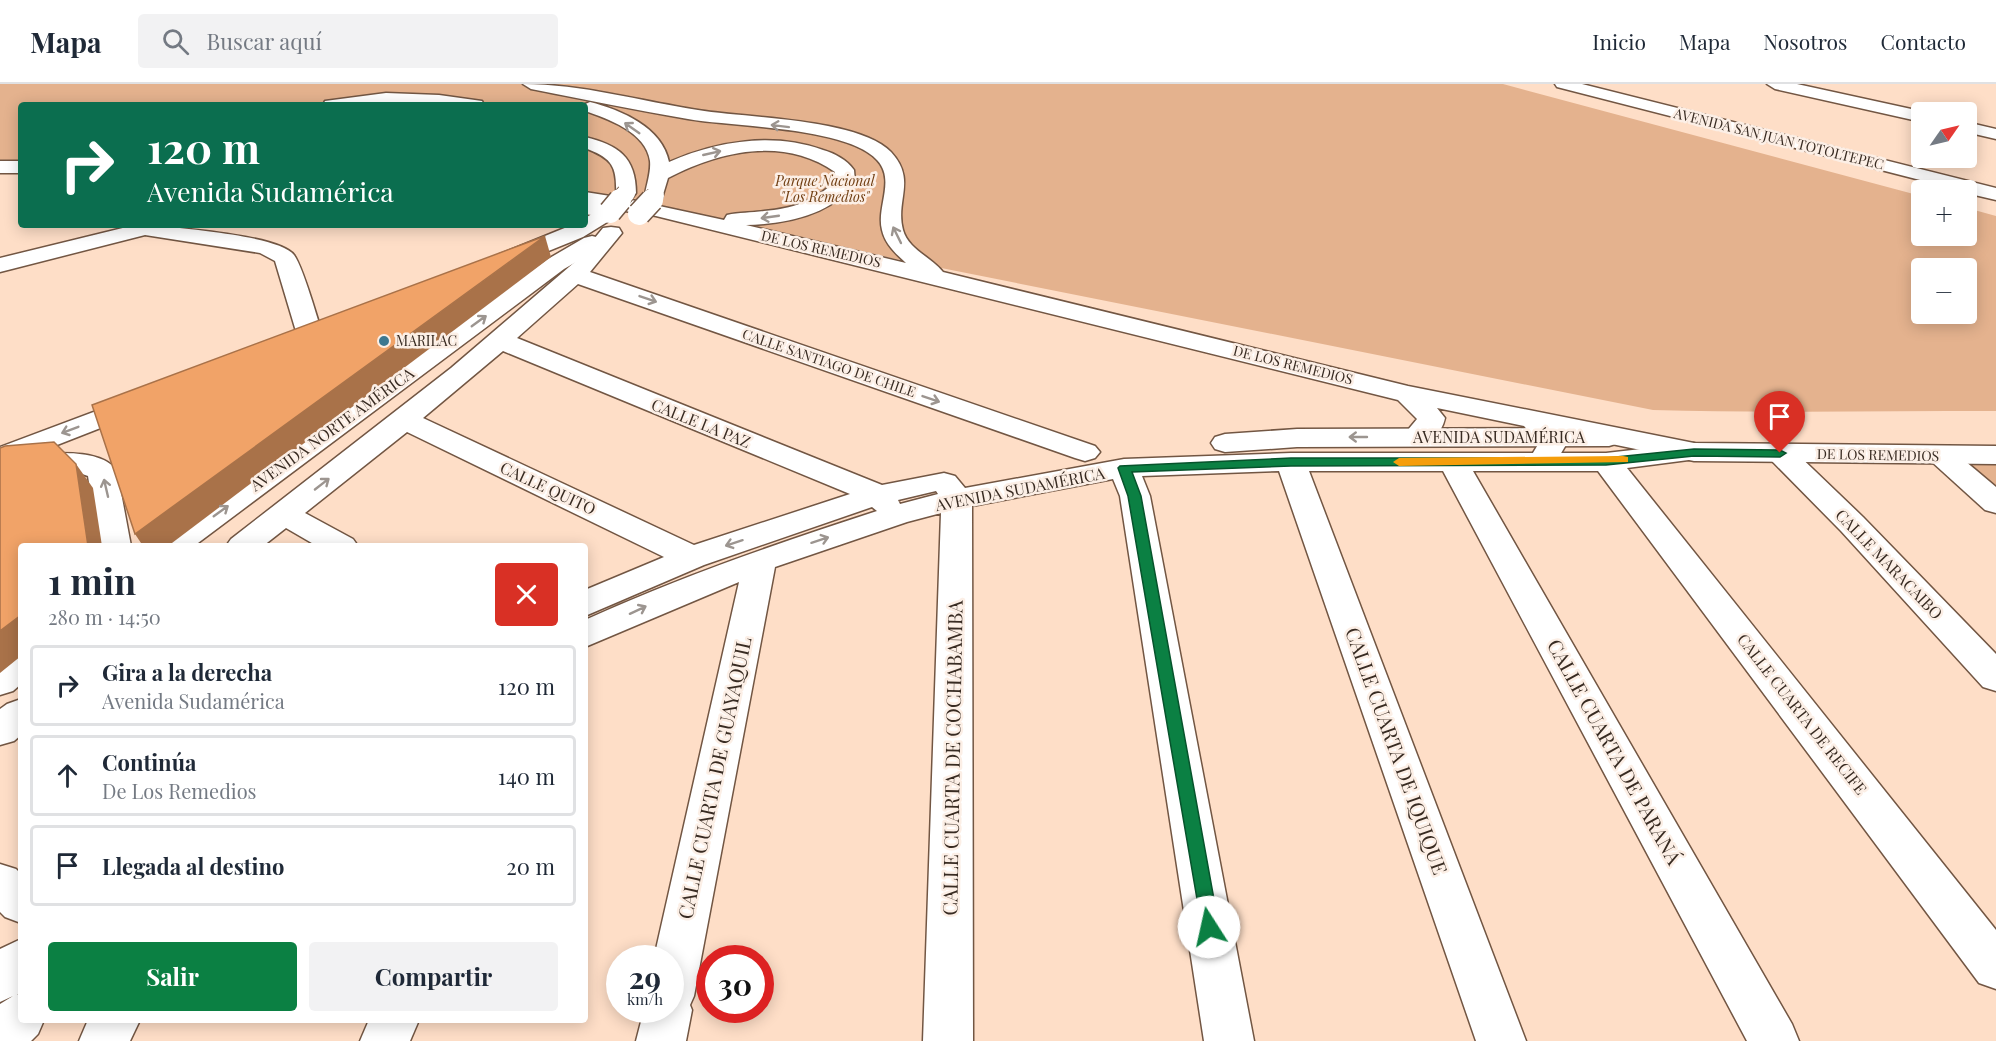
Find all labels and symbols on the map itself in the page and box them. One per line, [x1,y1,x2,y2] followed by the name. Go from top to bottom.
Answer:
[1911,102,1977,168] north arrow
[1671,103,1886,174] street label: AVENIDA SAN JUAN TOTOLTEPEC
[770,120,790,131] one-way arrow
[625,122,641,134] one-way arrow
[702,146,721,158] one-way arrow
[774,171,876,206] park label: Parque Nacional "Los Remedios"
[761,211,780,222] one-way arrow
[759,225,883,272] street label: DE LOS REMEDIOS
[890,227,902,245] one-way arrow
[638,295,657,306] one-way arrow
[470,314,486,327] one-way arrow
[740,324,918,401] street label: CALLE SANTIAGO DE CHILE
[396,331,457,350] place label: MARILAC
[377,334,391,348] marker: MARILAC
[1231,340,1355,389] street label: DE LOS REMEDIOS
[245,361,419,496] street label: AVENIDA NORTE AMÉRICA
[1754,391,1805,453] pin
[649,393,754,452] street label: CALLE LA PAZ
[921,394,940,405] one-way arrow
[61,425,79,436] one-way arrow
[1412,426,1586,447] street label: AVENIDA SUDAMÉRICA
[1348,432,1368,443] one-way arrow
[1817,444,1939,465] street label: DE LOS REMEDIOS
[497,456,600,519] street label: CALLE QUITO
[932,462,1107,515] street label: AVENIDA SUDAMÉRICA
[313,478,329,491] one-way arrow
[99,479,111,498] one-way arrow
[1831,504,1947,623] street label: CALLE MARACAIBO
[212,505,228,517] one-way arrow
[810,534,829,545] one-way arrow
[725,538,744,549] one-way arrow
[935,600,968,916] street label: CALLE CUARTA DE COCHABAMBA
[629,603,647,615] one-way arrow
[1340,623,1455,878] street label: CALLE CUARTA DE IQUIQUE
[1733,629,1872,798] street label: CALLE CUARTA DE RECIFE
[670,634,757,921] street label: CALLE CUARTA DE GUAYAQUIL
[1542,634,1689,869] street label: CALLE CUARTA DE PARANÁ
[1177,895,1241,959] position arrow
[696,945,774,1023] speed limit sign: 30

